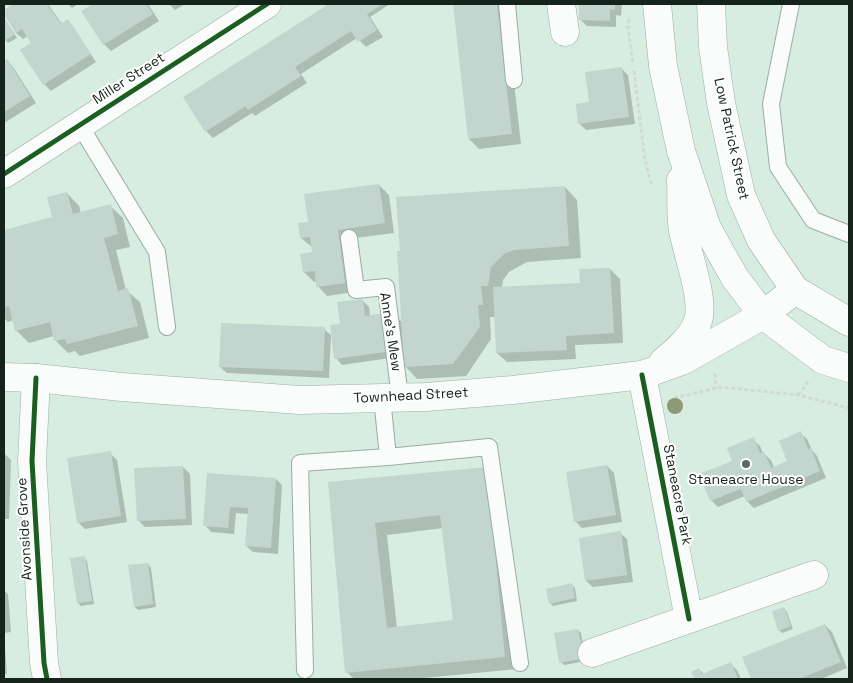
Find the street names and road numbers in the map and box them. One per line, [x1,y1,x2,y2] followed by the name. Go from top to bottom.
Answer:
[90,50,168,108] street label: Miller Street
[710,77,752,201] street label: Low Patrick Street
[375,291,405,373] street label: Anne's Mew
[353,385,469,407] street label: Townhead Street
[659,443,695,547] street label: Staneacre Park
[14,477,36,581] street label: Avonside Grove

